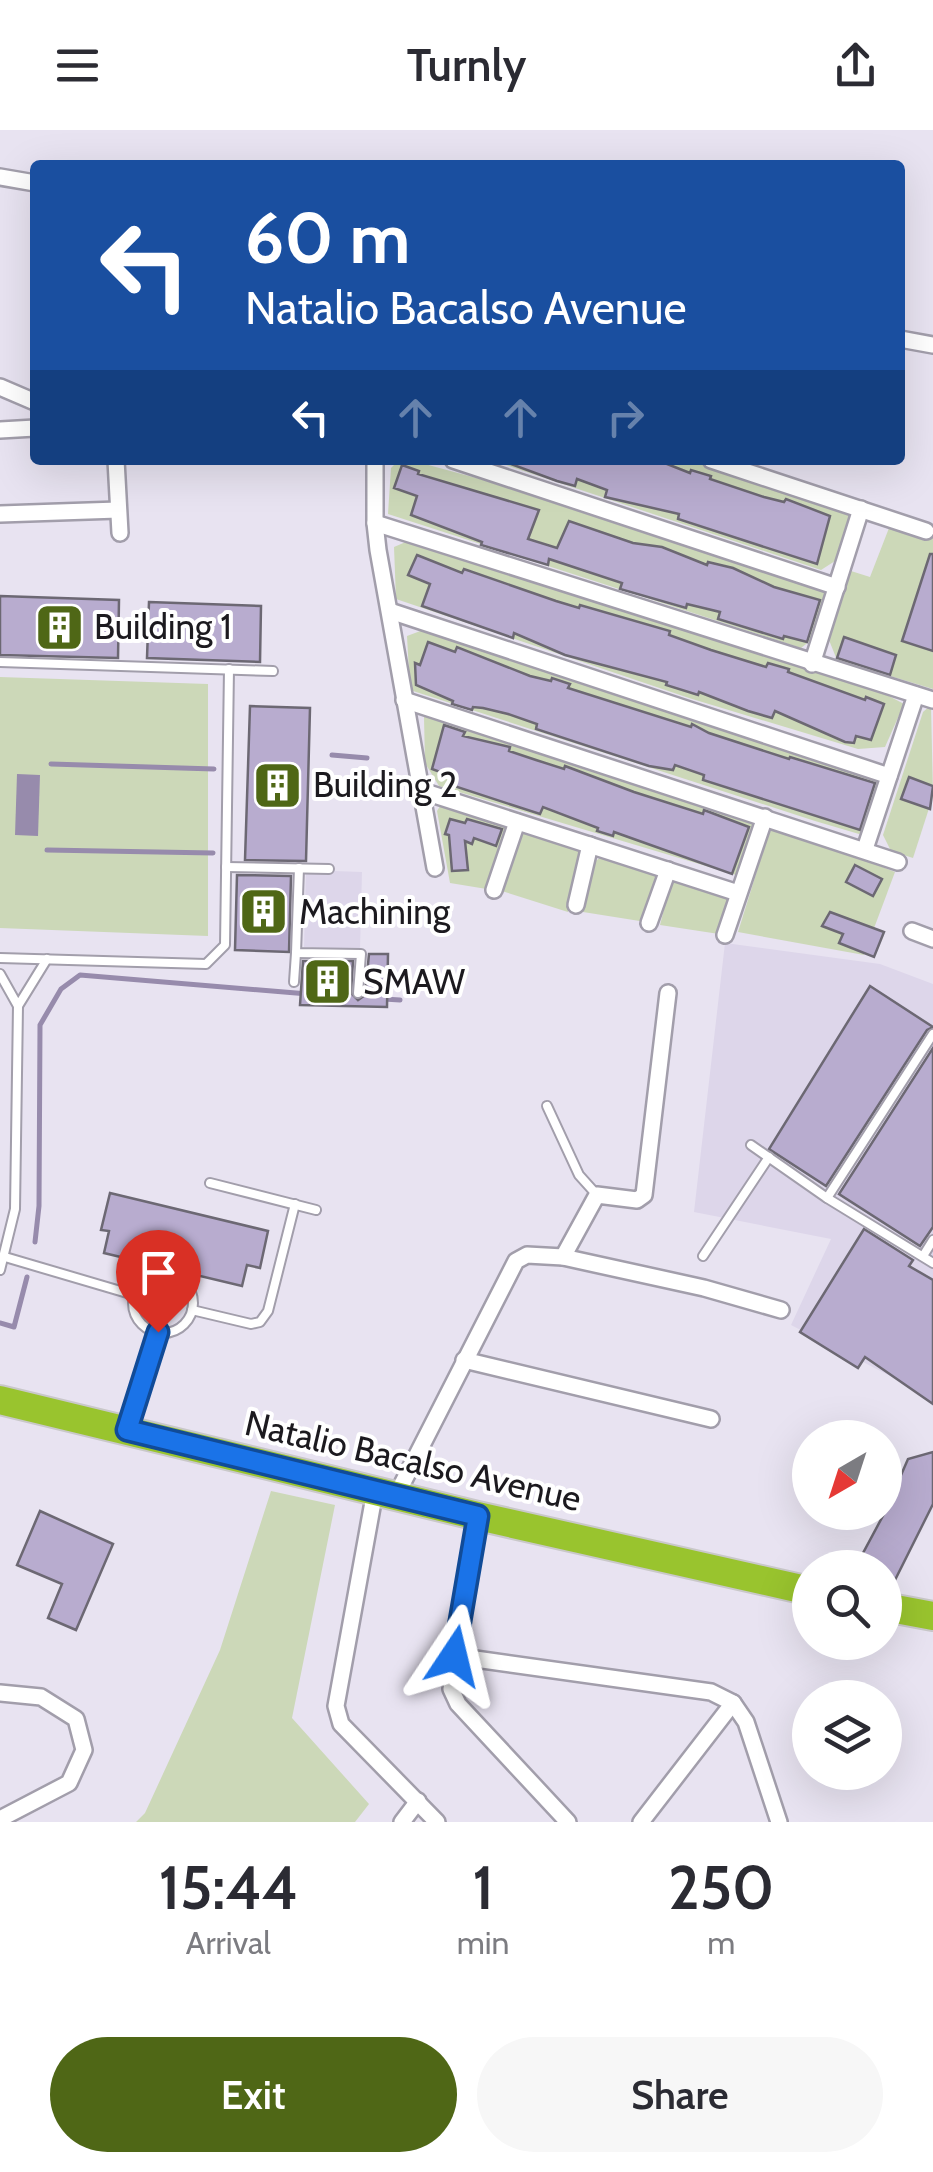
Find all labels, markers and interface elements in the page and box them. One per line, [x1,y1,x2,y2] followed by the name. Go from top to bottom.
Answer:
[50,38,105,93] icon: menu
[407,38,526,92] text: Turnly
[828,38,883,93] icon: share
[245,195,410,281] text: 60 m
[80,200,210,330] icon: left
[245,281,687,335] text: Natalio Bacalso Avenue
[283,390,338,445] icon: left
[388,390,443,445] icon: ahead
[493,390,548,445] icon: ahead
[598,390,653,445] icon: right
[33,601,85,653] building icon: Building 1
[94,605,232,648] place label: Building 1
[252,759,304,811] building icon: Building 2
[313,763,458,806] place label: Building 2
[238,886,290,938] building icon: Machining
[299,890,451,933] place label: Machining
[302,956,354,1008] building icon: SMAW
[363,960,465,1003] place label: SMAW
[116,1230,201,1333] pin
[131,1245,186,1300] icon: arrive
[241,1401,585,1520] street label: Natalio Bacalso Avenue
[792,1420,902,1530] north arrow
[792,1420,902,1790] map controls
[792,1550,902,1660] button: search
[402,1604,506,1708] position arrow
[792,1680,902,1790] button: layers
[159,1851,298,1924] text: 15:44
[472,1851,494,1924] text: 1
[668,1851,774,1924] text: 250
[186,1923,271,1962] text: Arrival
[457,1923,509,1962] text: min
[707,1923,735,1962] text: m
[50,2037,457,2152] button: Exit
[477,2037,883,2152] button: Share

